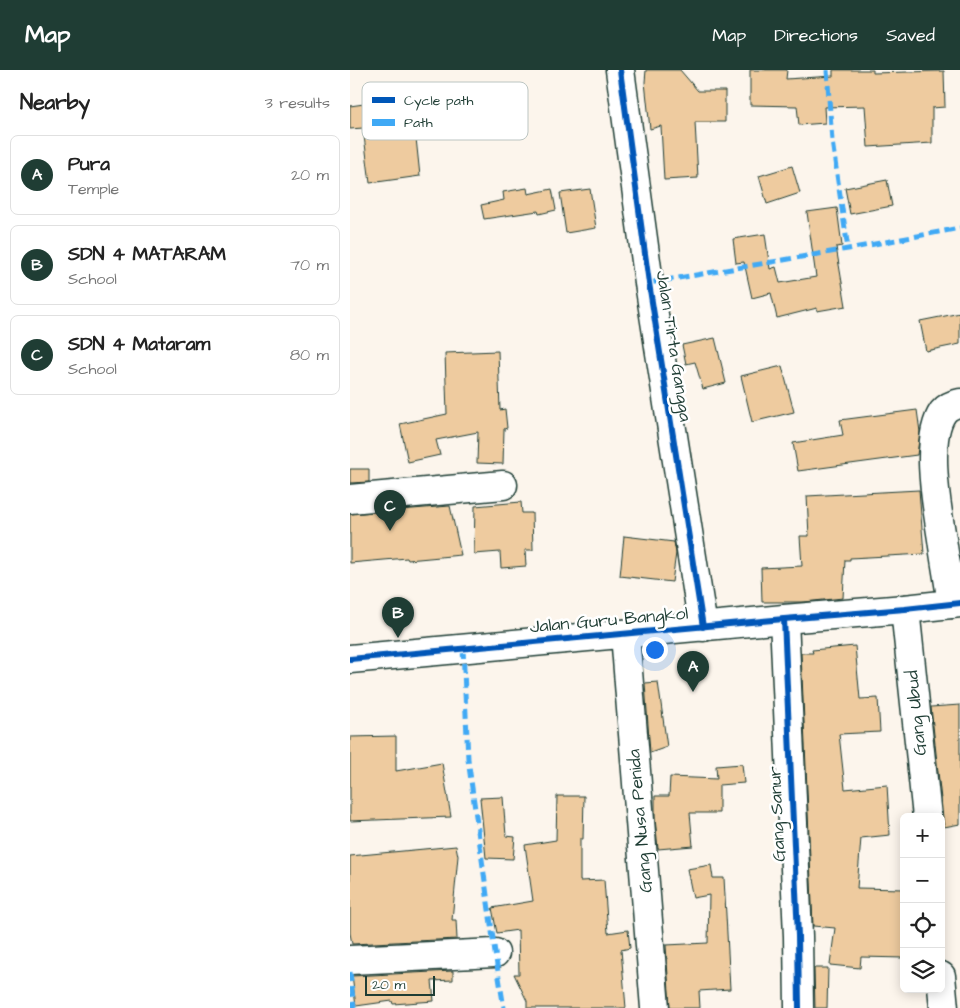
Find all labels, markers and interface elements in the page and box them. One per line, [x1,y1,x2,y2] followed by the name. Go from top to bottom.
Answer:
[25,18,70,52] text: Map
[712,23,746,48] text: Map
[774,23,858,48] text: Directions
[886,23,935,48] text: Saved
[362,82,528,140] legend
[20,88,90,117] text: Nearby
[404,91,473,111] text: Cycle path
[265,92,330,114] text: 3 results
[404,113,433,133] text: Path
[68,151,110,178] text: Pura
[32,164,42,186] text: A
[291,164,329,186] text: 20 m
[68,178,119,200] text: Temple
[68,241,226,268] text: SDN 4 MATARAM
[31,254,43,276] text: B
[290,254,329,276] text: 70 m
[68,268,117,290] text: School
[649,269,698,424] street label: Jalan Tirta Gangga
[68,331,210,358] text: SDN 4 Mataram
[31,344,43,366] text: C
[290,344,329,366] text: 80 m
[68,358,117,380] text: School
[374,490,406,531] pin: C
[382,597,414,638] pin: B
[529,601,690,640] street label: Jalan Guru Bangkol
[642,637,668,663] your location
[677,651,709,692] pin: A
[899,669,934,757] street label: Gang Ubud
[621,748,660,894] street label: Gang Nusa Penida
[762,765,793,863] street label: Gang Sanur
[900,813,945,993] map controls
[900,813,945,858] button: +
[900,858,945,903] button: −
[900,903,945,948] button: locate
[900,948,945,993] button: layers
[365,973,435,996] scale bar
[372,975,405,995] text: 20 m

